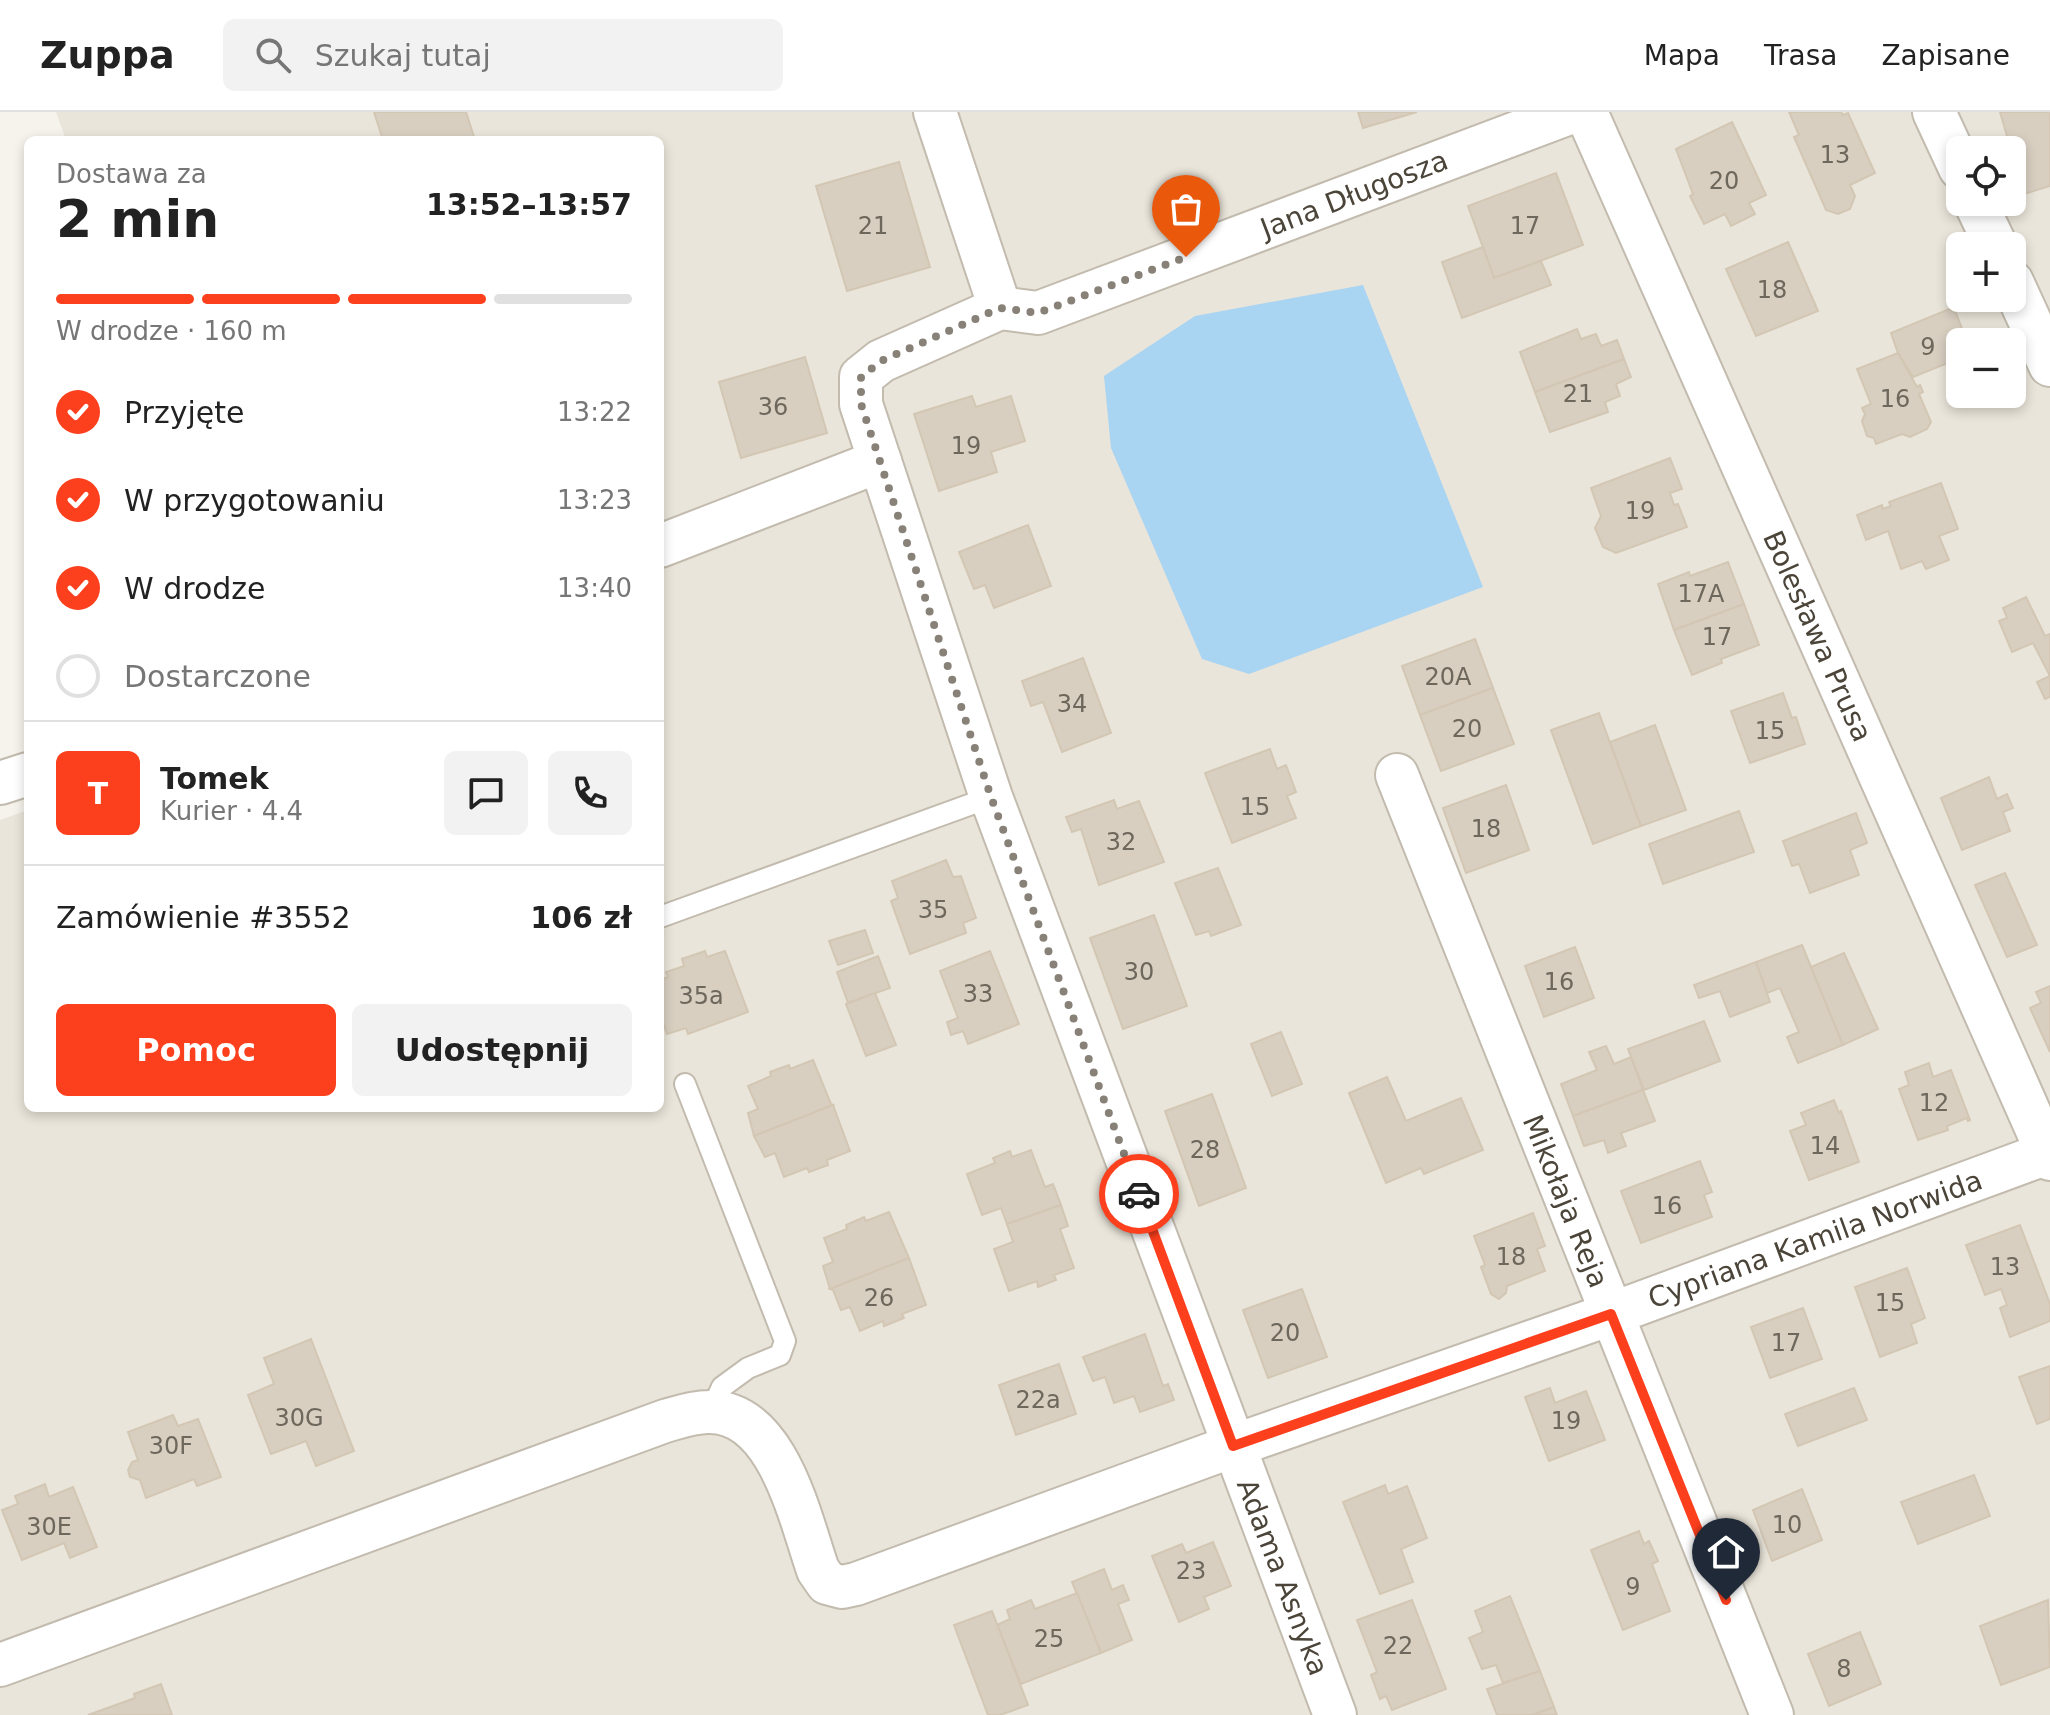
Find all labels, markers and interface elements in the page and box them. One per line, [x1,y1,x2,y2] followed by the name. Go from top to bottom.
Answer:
[223,19,783,91] search box
[40,33,175,77] text: Zuppa
[251,33,295,77] icon: search
[315,38,491,73] text: Szukaj tutaj
[1644,39,1720,72] text: Mapa
[1764,39,1837,72] text: Trasa
[1881,39,2010,72] text: Zapisane
[1946,136,2026,408] map controls
[1946,136,2026,216] button: locate
[1820,141,1850,169] house number: 13
[1254,144,1452,246] street label: Jana Długosza
[56,159,207,189] text: Dostawa za
[1709,167,1739,195] house number: 20
[1152,175,1220,257] pin
[426,187,632,222] text: 13:52–13:57
[1164,187,1208,231] icon: bag
[56,189,219,249] text: 2 min
[858,212,888,240] house number: 21
[1510,212,1540,240] house number: 17
[1946,232,2026,312] button: +
[1757,276,1787,304] house number: 18
[56,316,287,346] text: W drodze · 160 m
[1946,328,2026,408] button: −
[1920,333,1936,361] house number: 9
[1563,380,1593,408] house number: 21
[1880,385,1910,413] house number: 16
[56,390,100,434] icon: check
[758,393,788,421] house number: 36
[124,395,244,430] text: Przyjęte
[557,397,632,427] text: 13:22
[951,432,981,460] house number: 19
[56,478,100,522] icon: check
[124,483,385,518] text: W przygotowaniu
[557,485,632,515] text: 13:23
[1625,497,1655,525] house number: 19
[1756,526,1879,747] street label: Bolesława Prusa
[56,566,100,610] icon: check
[124,571,266,606] text: W drodze
[557,573,632,603] text: 13:40
[1678,580,1725,608] house number: 17A
[1702,623,1732,651] house number: 17
[124,659,311,694] text: Dostarczone
[1425,663,1472,691] house number: 20A
[1057,690,1087,718] house number: 34
[1452,715,1482,743] house number: 20
[1755,717,1785,745] house number: 15
[444,751,528,835] button: chat
[548,751,632,835] button: phone
[160,761,269,796] text: Tomek
[88,776,108,811] text: T
[1240,793,1270,821] house number: 15
[160,796,303,826] text: Kurier · 4.4
[1471,815,1501,843] house number: 18
[1106,828,1136,856] house number: 32
[918,896,948,924] house number: 35
[56,900,351,935] text: Zamówienie #3552
[530,900,632,935] text: 106 zł
[1124,958,1154,986] house number: 30
[1544,968,1574,996] house number: 16
[963,980,993,1008] house number: 33
[678,982,724,1010] house number: 35a
[56,1004,336,1096] button: Pomoc
[352,1004,632,1096] button: Udostępnij
[1919,1089,1949,1117] house number: 12
[1516,1110,1615,1292] street label: Mikołaja Reja
[1810,1132,1840,1160] house number: 14
[1190,1136,1220,1164] house number: 28
[1099,1154,1179,1234] courier
[1644,1164,1987,1315] street label: Cypriana Kamila Norwida
[1117,1172,1161,1216] icon: car
[1652,1192,1682,1220] house number: 16
[1496,1243,1526,1271] house number: 18
[1990,1253,2020,1281] house number: 13
[864,1284,894,1312] house number: 26
[1875,1289,1905,1317] house number: 15
[1270,1319,1300,1347] house number: 20
[1771,1329,1801,1357] house number: 17
[1015,1386,1061,1414] house number: 22a
[274,1404,324,1432] house number: 30G
[1551,1407,1581,1435] house number: 19
[149,1432,193,1460] house number: 30F
[1230,1474,1335,1680] street label: Adama Asnyka
[1772,1511,1802,1539] house number: 10
[26,1513,72,1541] house number: 30E
[1692,1518,1760,1600] pin
[1704,1530,1748,1574] icon: home
[1176,1557,1206,1585] house number: 23
[1625,1573,1641,1601] house number: 9
[1034,1625,1064,1653] house number: 25
[1383,1632,1413,1660] house number: 22
[1836,1655,1852,1683] house number: 8

